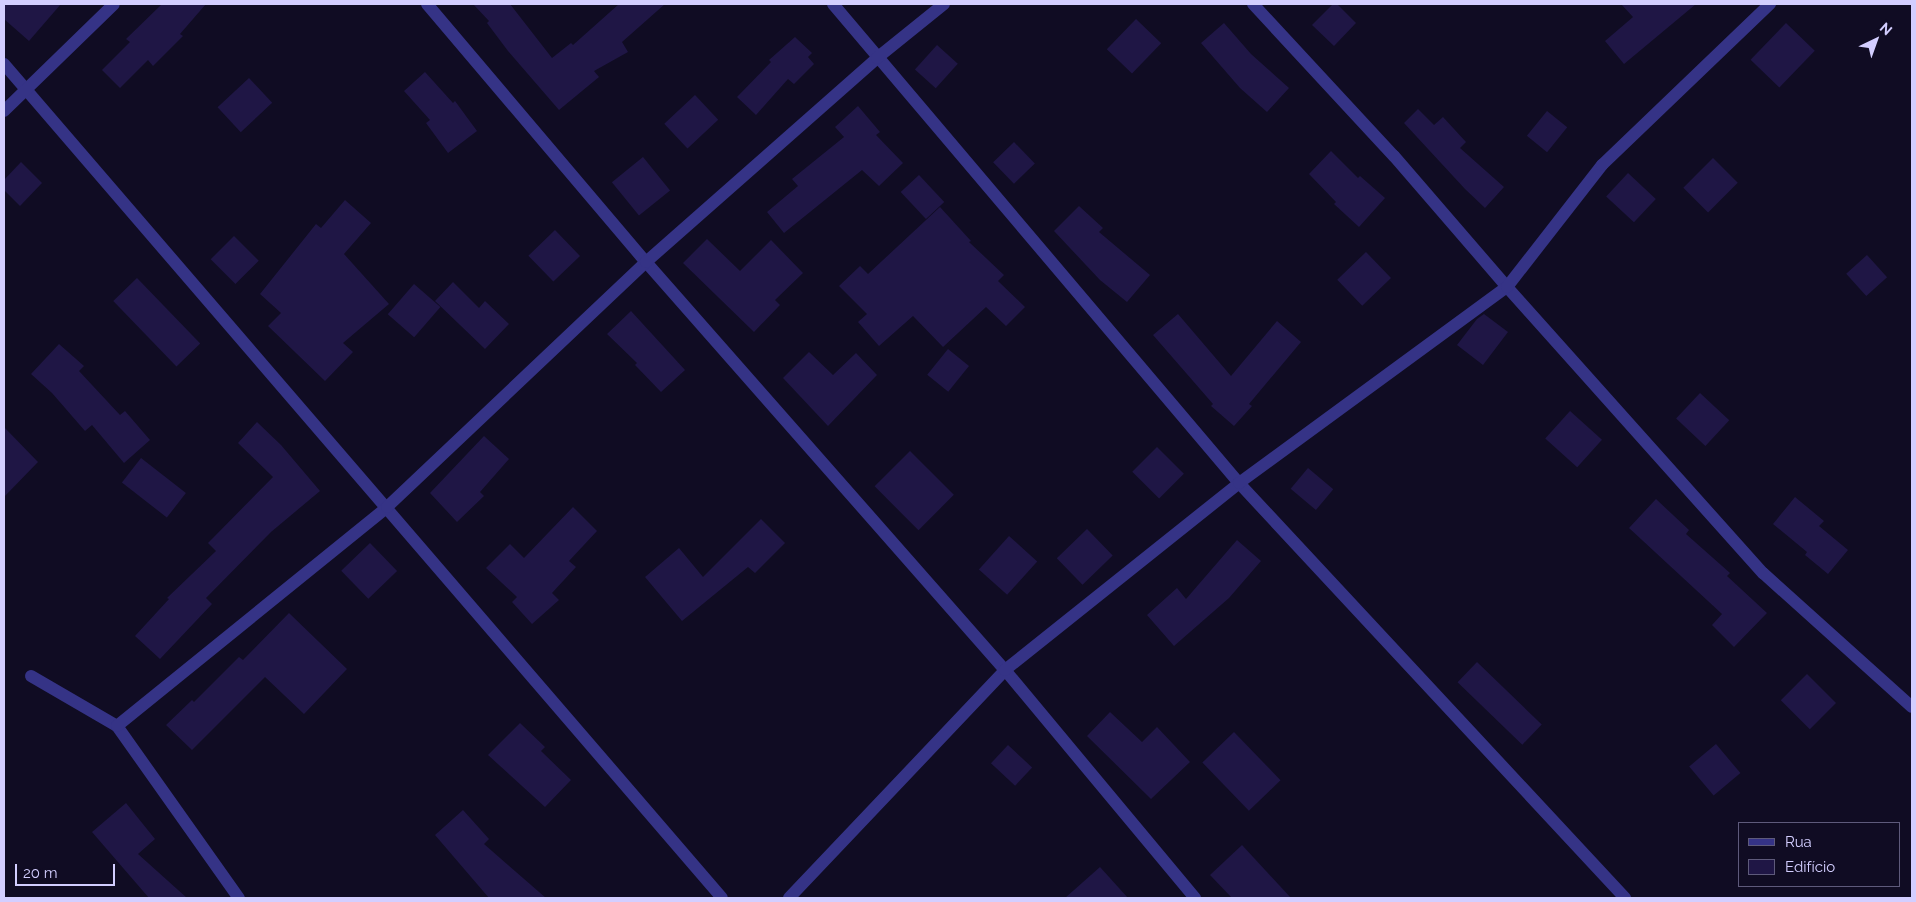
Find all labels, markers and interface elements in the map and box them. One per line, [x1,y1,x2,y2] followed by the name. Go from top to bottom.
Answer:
[1851,15,1901,65] north arrow
[1877,19,1895,38] text: N
[1738,822,1901,887] legend
[1785,833,1812,851] text: Rua
[18,854,118,886] scale bar
[1785,858,1835,876] text: Edifício
[23,864,58,882] text: 20 m

